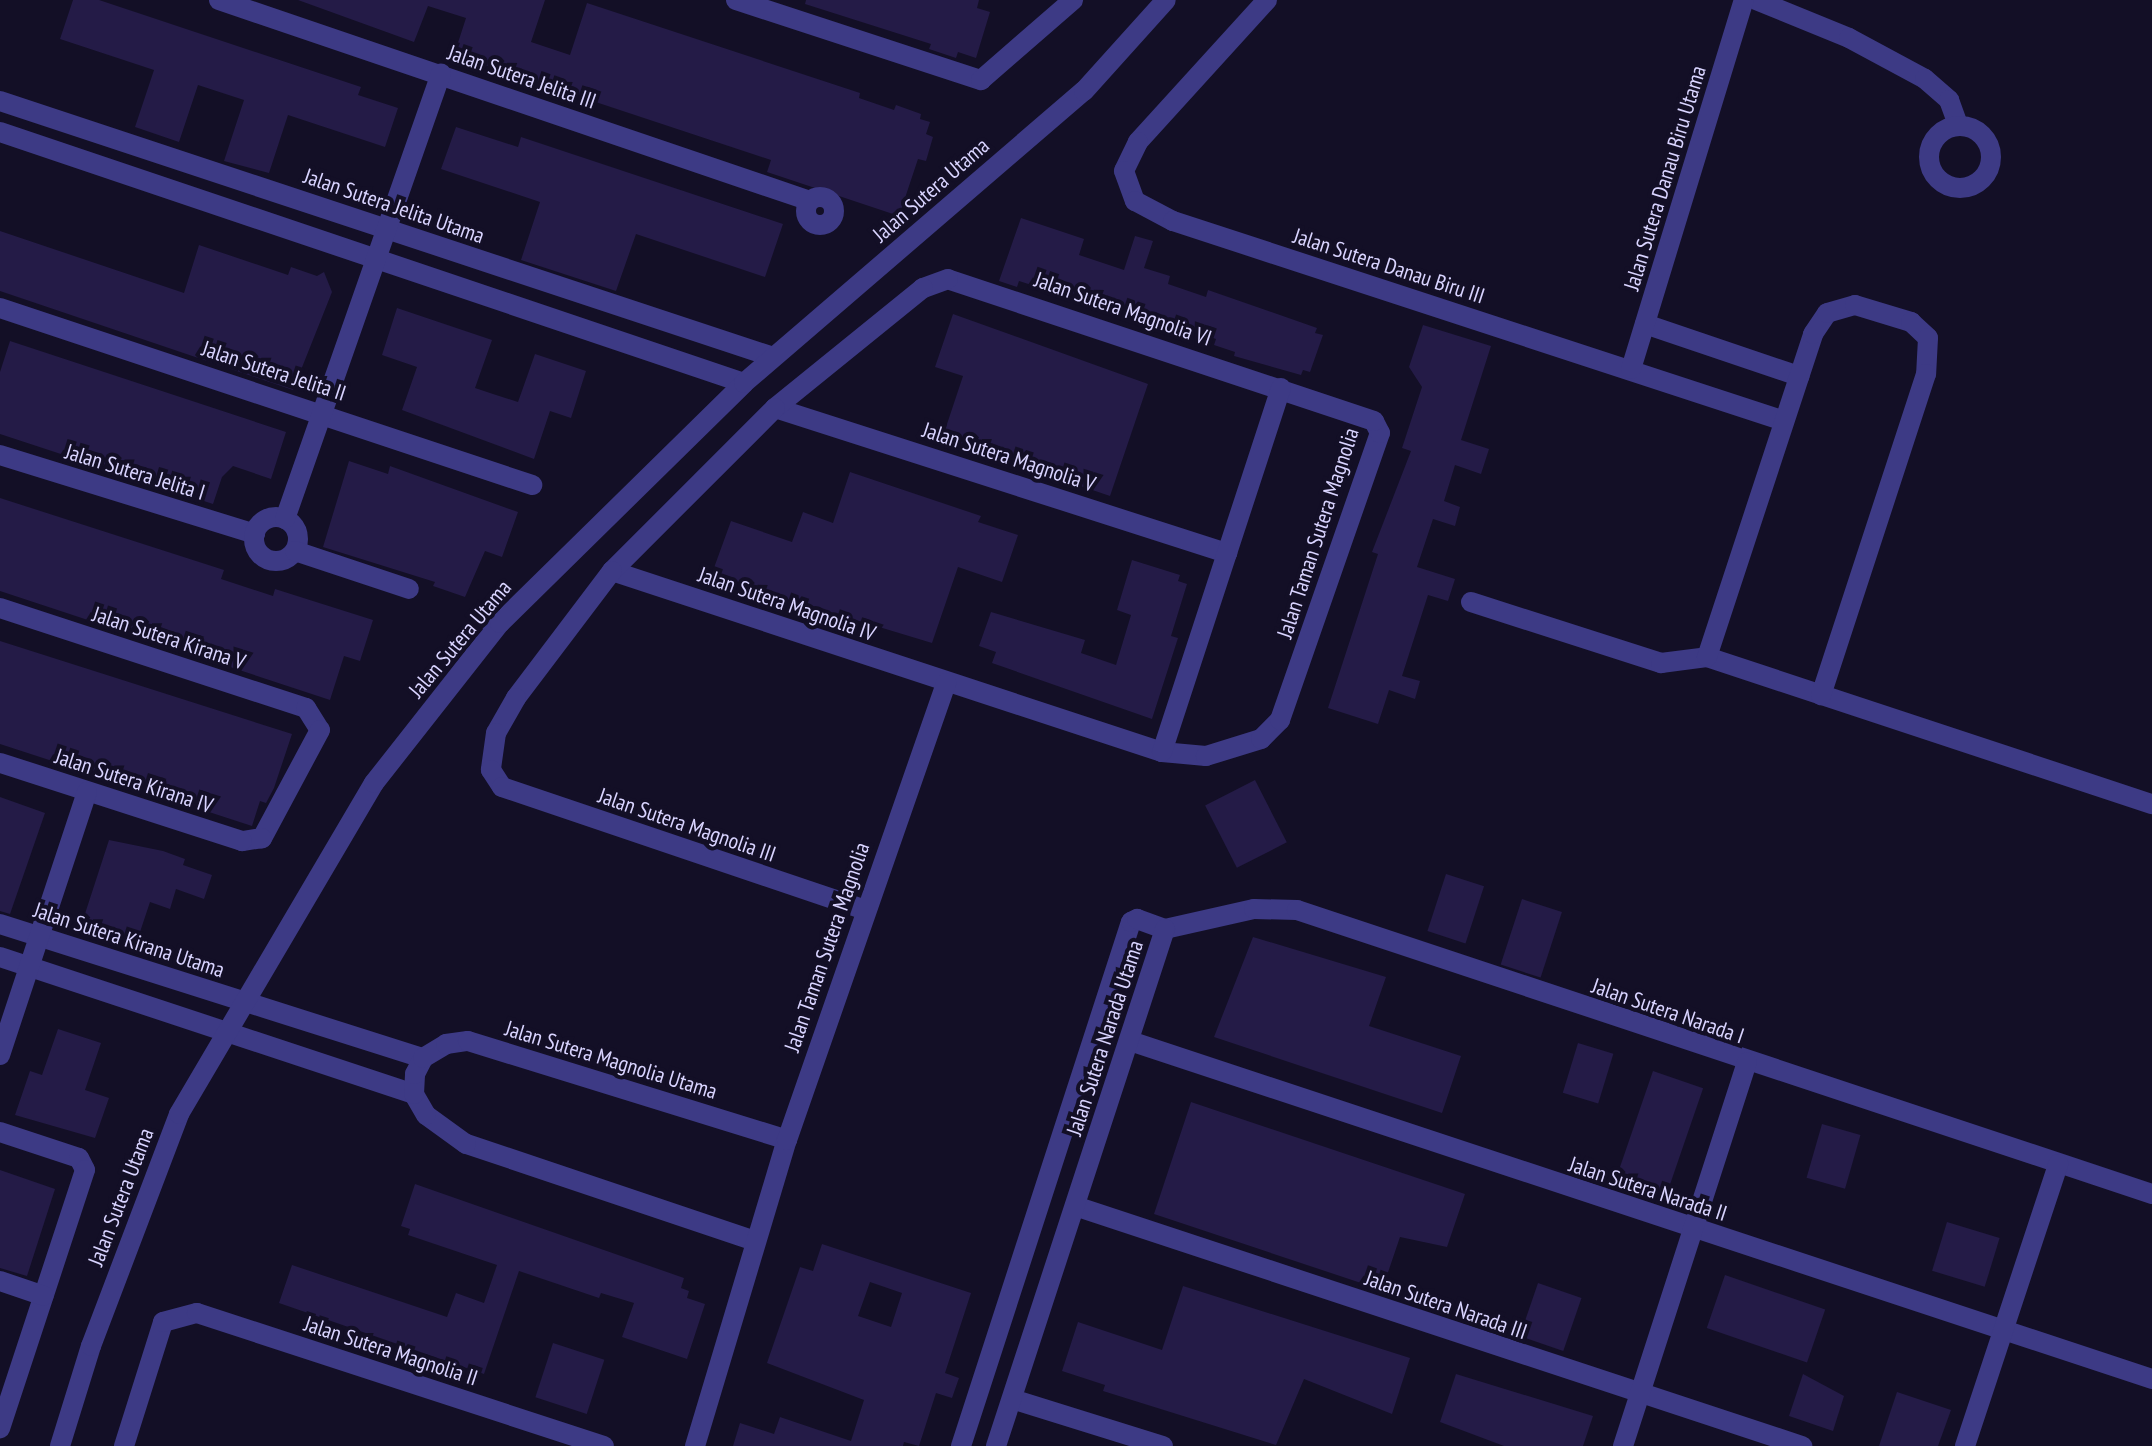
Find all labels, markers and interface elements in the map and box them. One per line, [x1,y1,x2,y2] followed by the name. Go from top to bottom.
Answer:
[444,39,600,115] street label: Jalan Sutera Jelita III
[1618,62,1712,294] street label: Jalan Sutera Danau Biru Utama
[868,132,994,248] street label: Jalan Sutera Utama
[300,163,488,249] street label: Jalan Sutera Jelita Utama
[1290,223,1488,309] street label: Jalan Sutera Danau Biru III
[1031,266,1215,352] street label: Jalan Sutera Magnolia VI
[199,335,349,407] street label: Jalan Sutera Jelita II
[919,417,1099,497] street label: Jalan Sutera Magnolia V
[1271,424,1365,642] street label: Jalan Taman Sutera Magnolia
[62,438,208,506] street label: Jalan Sutera Jelita I
[695,561,879,647] street label: Jalan Sutera Magnolia IV
[403,575,517,703] street label: Jalan Sutera Utama
[89,601,249,675] street label: Jalan Sutera Kirana V
[52,743,216,819] street label: Jalan Sutera Kirana IV
[595,782,779,868] street label: Jalan Sutera Magnolia III
[779,839,875,1055] street label: Jalan Taman Sutera Magnolia
[30,897,228,983] street label: Jalan Sutera Kirana Utama
[1061,937,1149,1139] street label: Jalan Sutera Narada Utama
[1588,973,1748,1049] street label: Jalan Sutera Narada I
[502,1015,720,1105] street label: Jalan Sutera Magnolia Utama
[83,1124,159,1270] street label: Jalan Sutera Utama
[1566,1151,1730,1227] street label: Jalan Sutera Narada II
[1362,1265,1530,1345] street label: Jalan Sutera Narada III
[301,1311,481,1391] street label: Jalan Sutera Magnolia II

